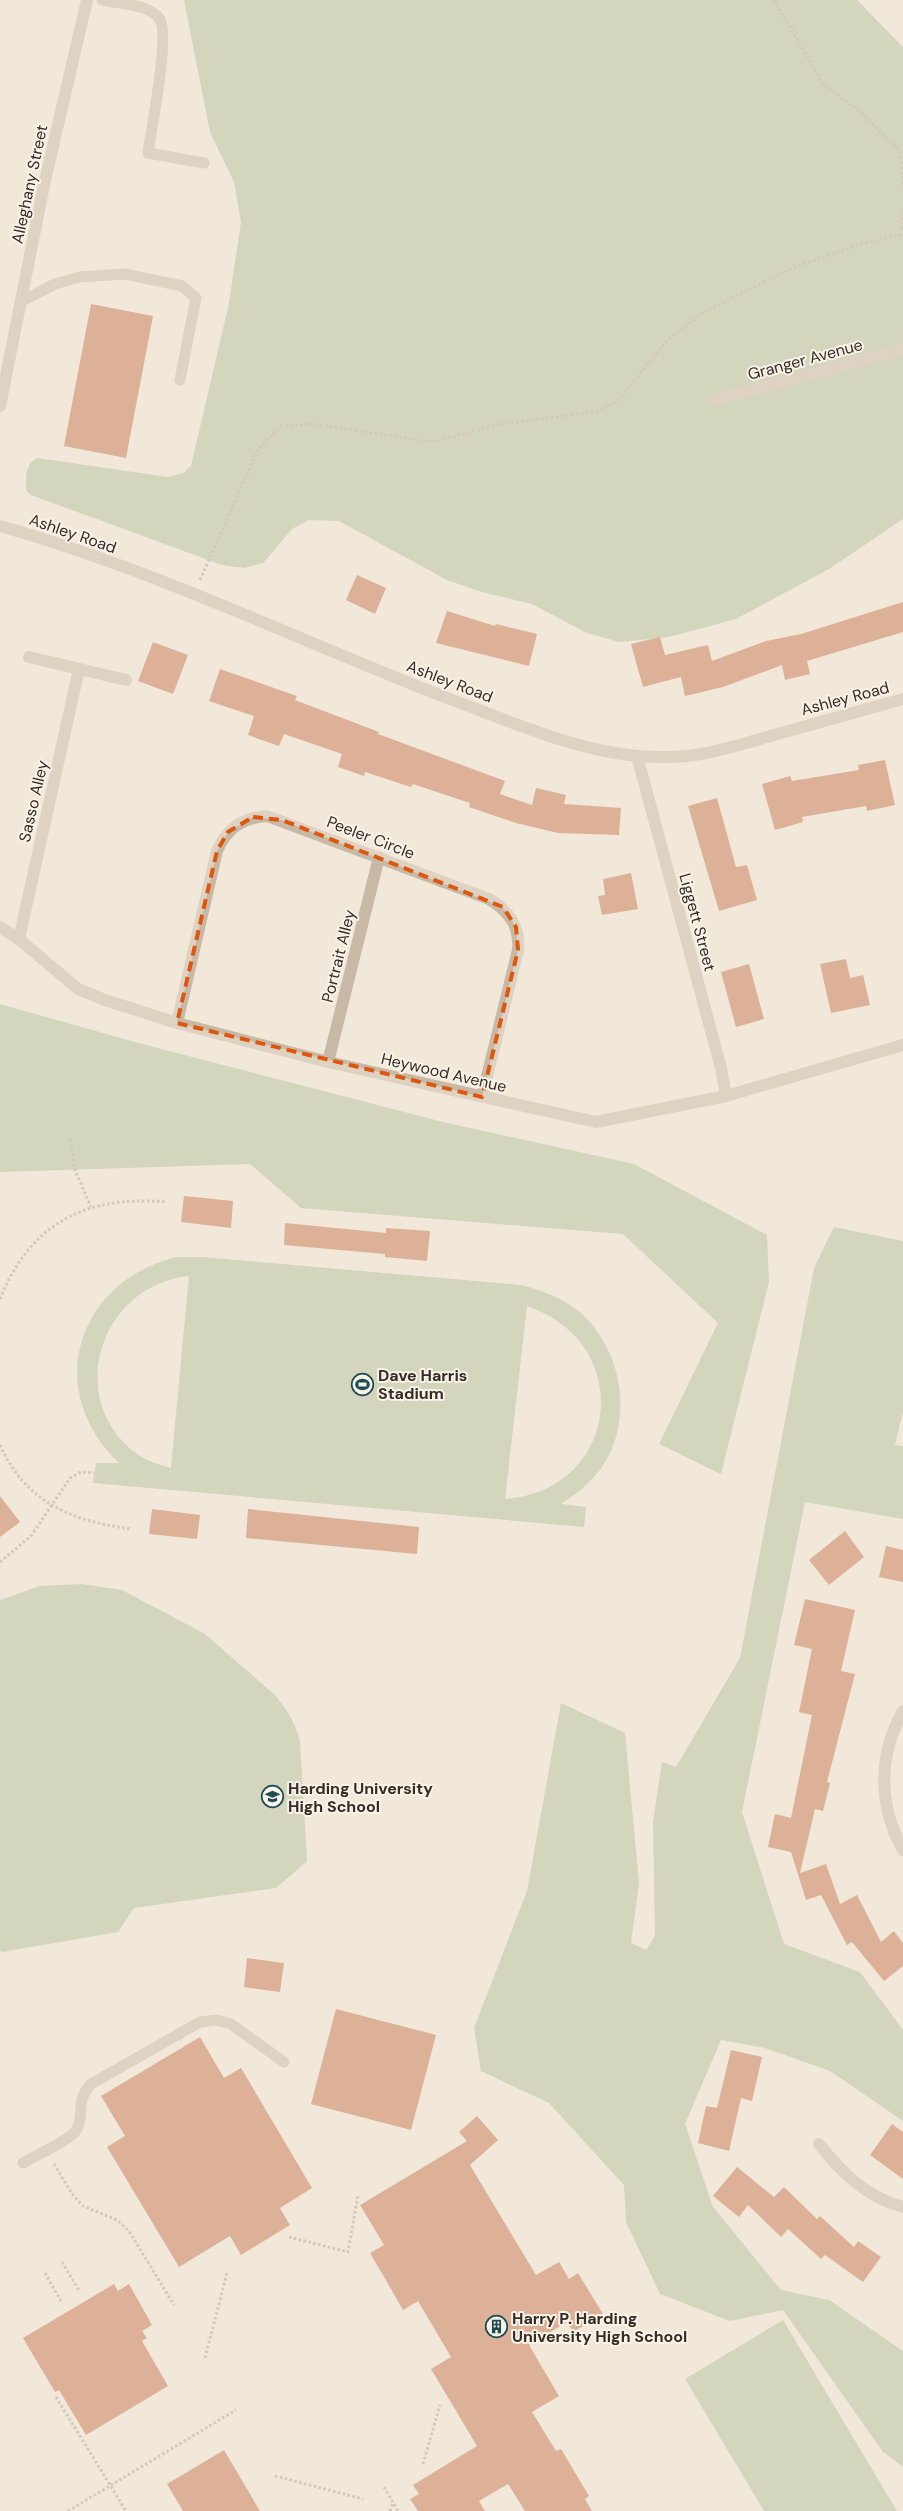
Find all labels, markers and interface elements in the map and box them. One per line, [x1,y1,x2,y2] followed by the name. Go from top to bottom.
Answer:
[7,123,52,246] street label: Alleghany Street
[745,334,865,385] street label: Granger Avenue
[27,509,119,558] street label: Ashley Road
[404,655,496,708] street label: Ashley Road
[799,677,892,720] street label: Ashley Road
[14,758,53,844] street label: Sasso Alley
[324,811,418,864] street label: Peeler Circle
[674,871,721,974] street label: Liggett Street
[317,907,360,1005] street label: Portrait Alley
[379,1048,509,1097] street label: Heywood Avenue
[378,1365,467,1404] place label: Dave Harris Stadium
[350,1372,374,1396] sports icon: Dave Harris Stadium
[288,1778,433,1817] place label: Harding University High School
[260,1785,284,1809] school or university icon: Harding University High School
[512,2308,687,2347] place label: Harry P. Harding University High School
[484,2315,508,2339] building icon: Harry P. Harding University High School

